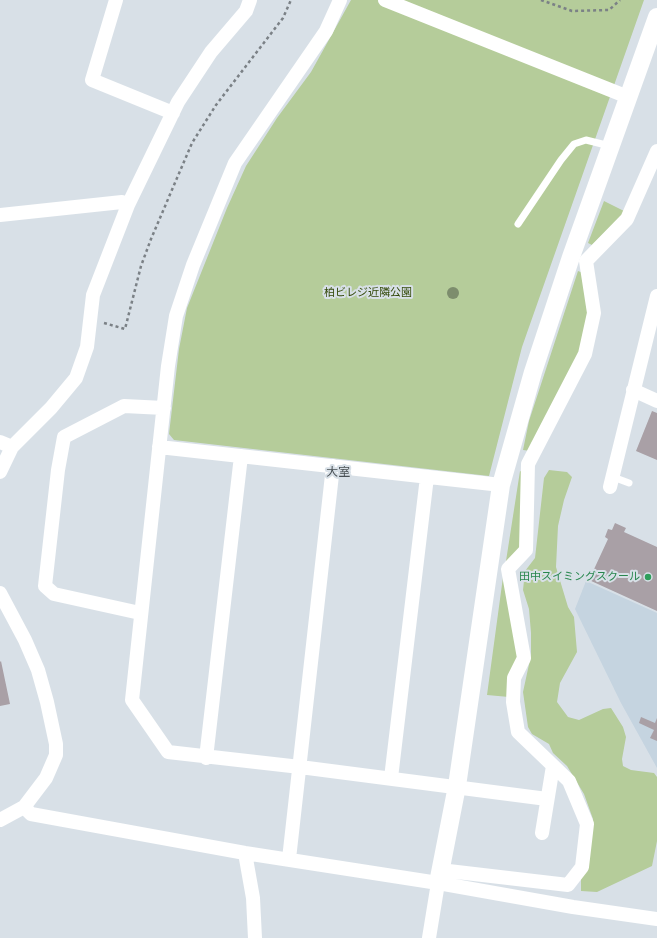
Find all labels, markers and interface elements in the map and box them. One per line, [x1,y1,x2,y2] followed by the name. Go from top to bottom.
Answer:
[324,286,412,300] park label: 柏ビレジ近隣公園
[326,466,350,480] district label: 大室
[519,570,640,584] place label: 田中スイミングスクール
[643,572,653,582] marker: 田中スイミングスクール

